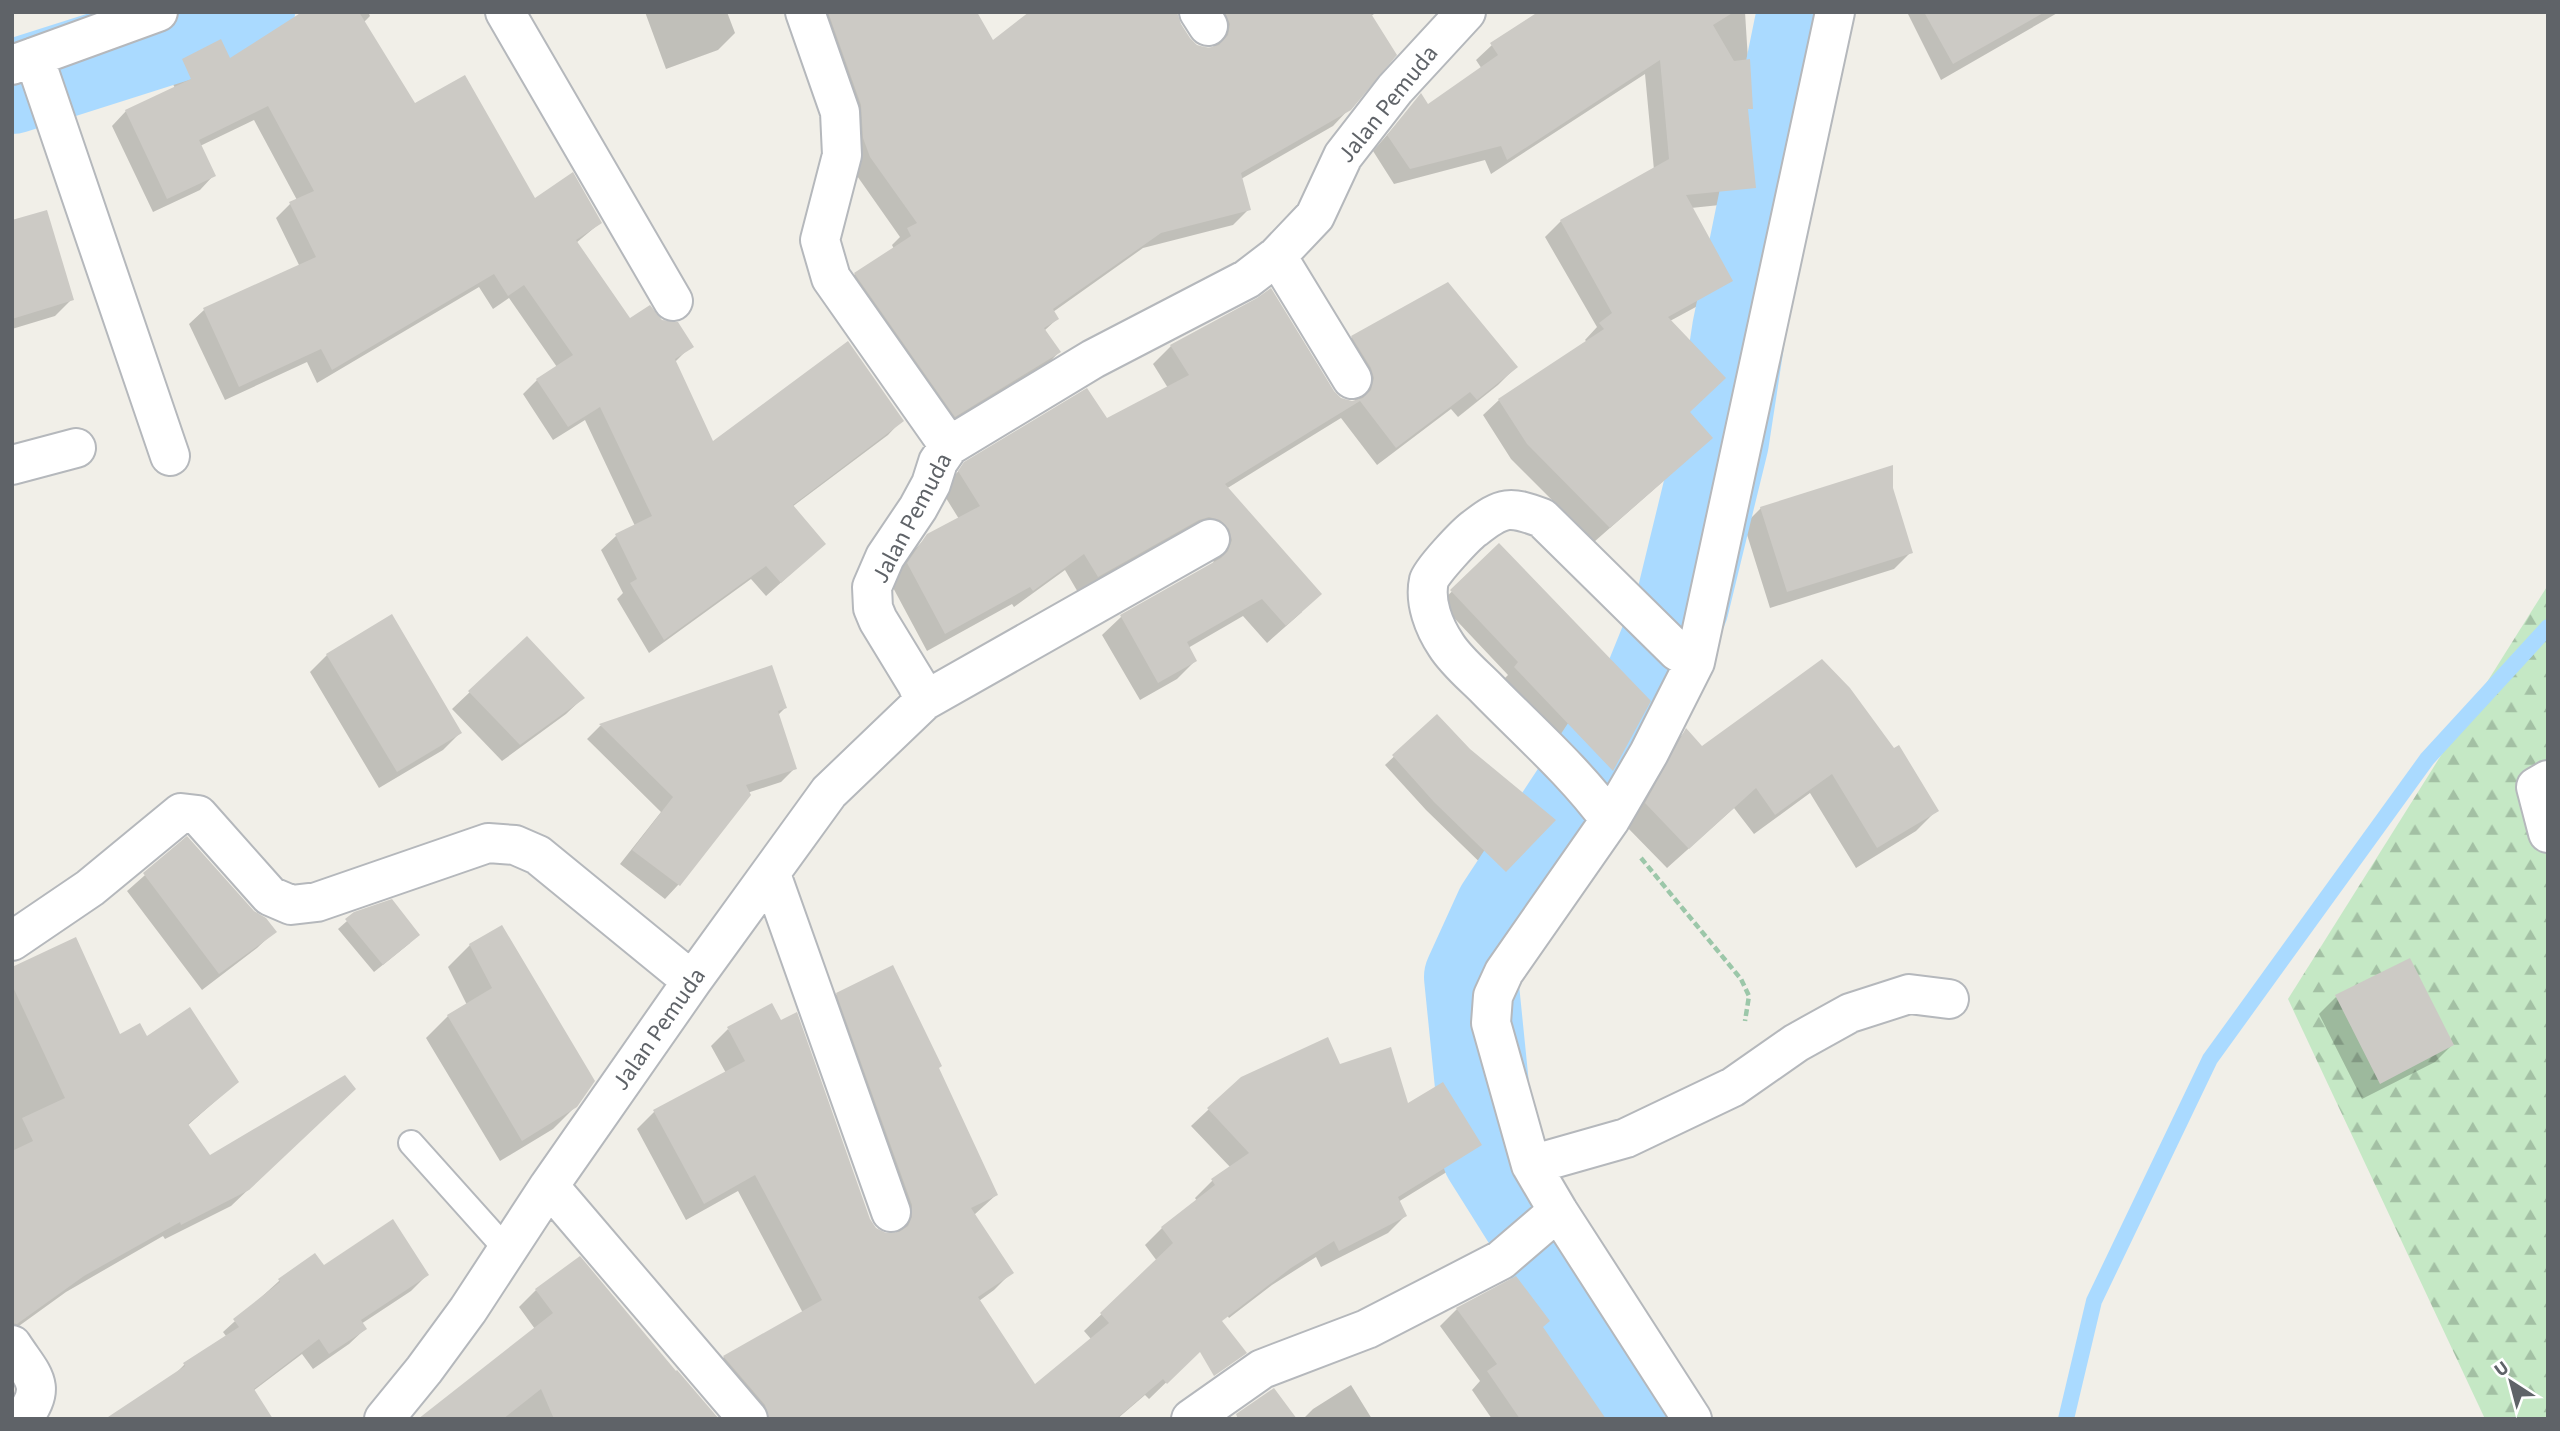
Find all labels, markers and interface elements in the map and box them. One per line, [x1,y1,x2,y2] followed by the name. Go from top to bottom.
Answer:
[1329,37,1447,171] street label: Jalan Pemuda
[863,447,961,589] street label: Jalan Pemuda
[604,960,714,1098] street label: Jalan Pemuda
[2476,1347,2546,1417] north arrow
[2489,1355,2515,1384] text: U

